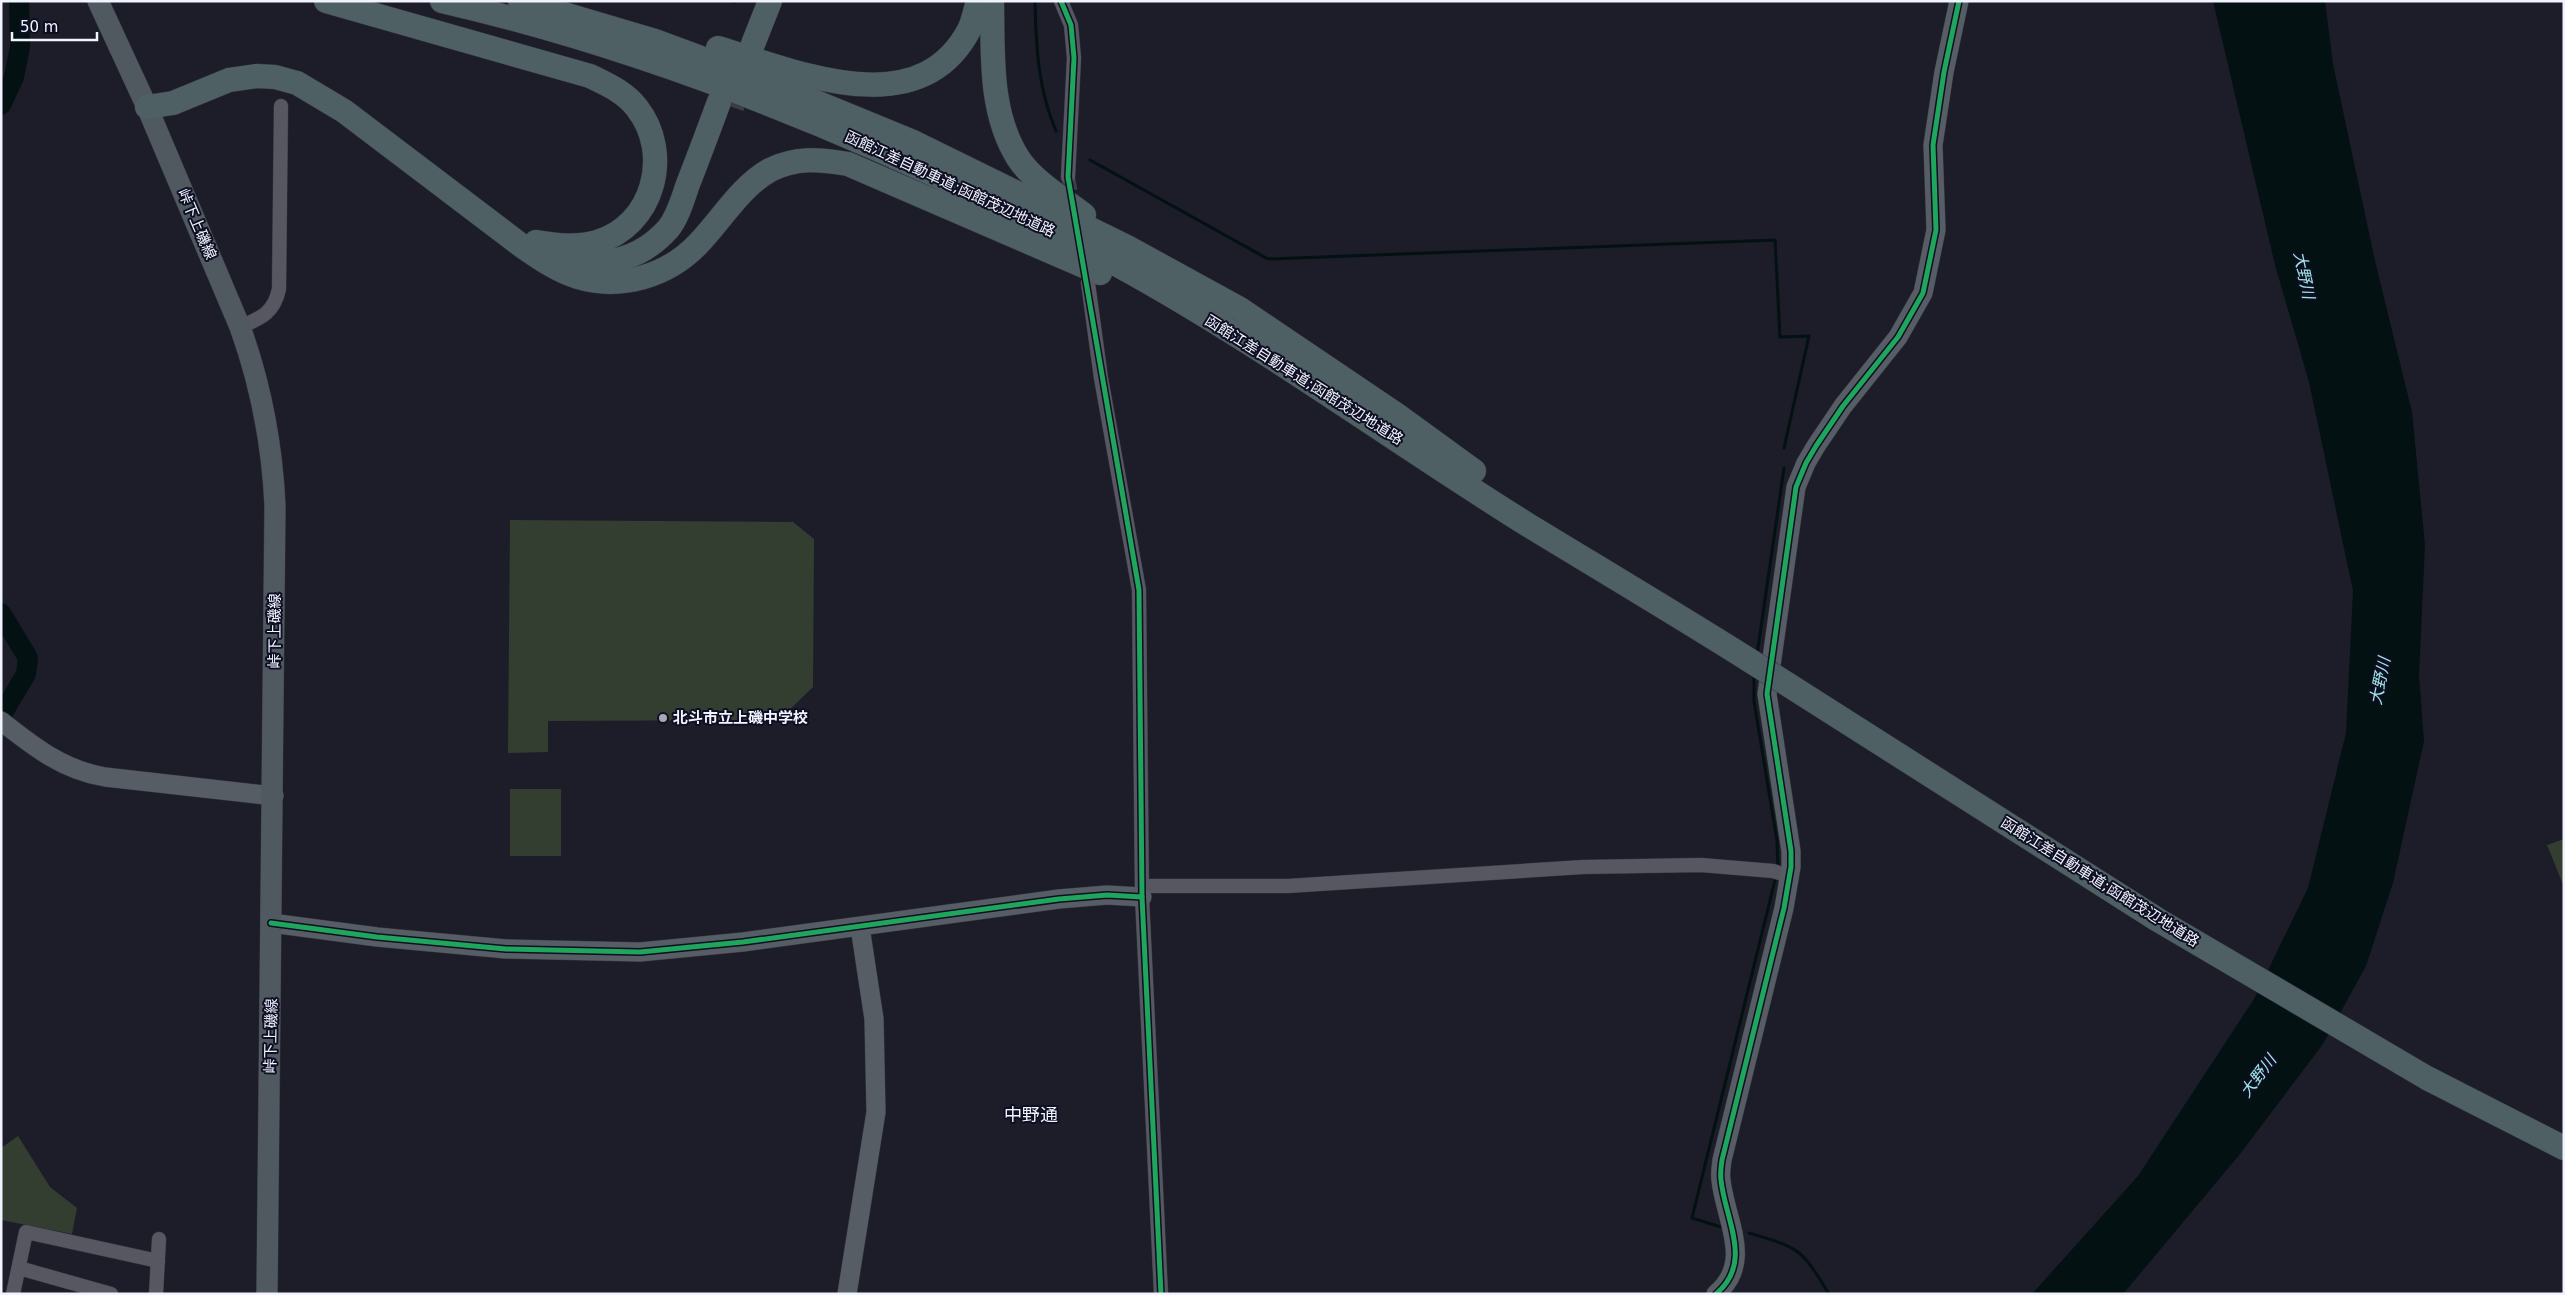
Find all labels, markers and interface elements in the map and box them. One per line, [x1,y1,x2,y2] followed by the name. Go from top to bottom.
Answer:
[12,10,98,42] scale bar
[20,18,58,36] text: 50 m
[842,127,1058,241] street label: 函館江差自動車道;函館茂辺地道路
[174,186,220,262] street label: 峠下上磯線
[2290,250,2319,302] water label: 大野川
[1202,311,1406,449] street label: 函館江差自動車道;函館茂辺地道路
[266,593,284,669] street label: 峠下上磯線
[2366,654,2394,706] water label: 大野川
[673,709,808,727] place label: 北斗市立上磯中学校
[657,712,669,724] marker: 北斗市立上磯中学校
[1998,813,2202,951] street label: 函館江差自動車道;函館茂辺地道路
[261,998,281,1074] street label: 峠下上磯線
[2236,1050,2281,1101] water label: 大野川
[1004,1104,1058,1125] district label: 中野通

